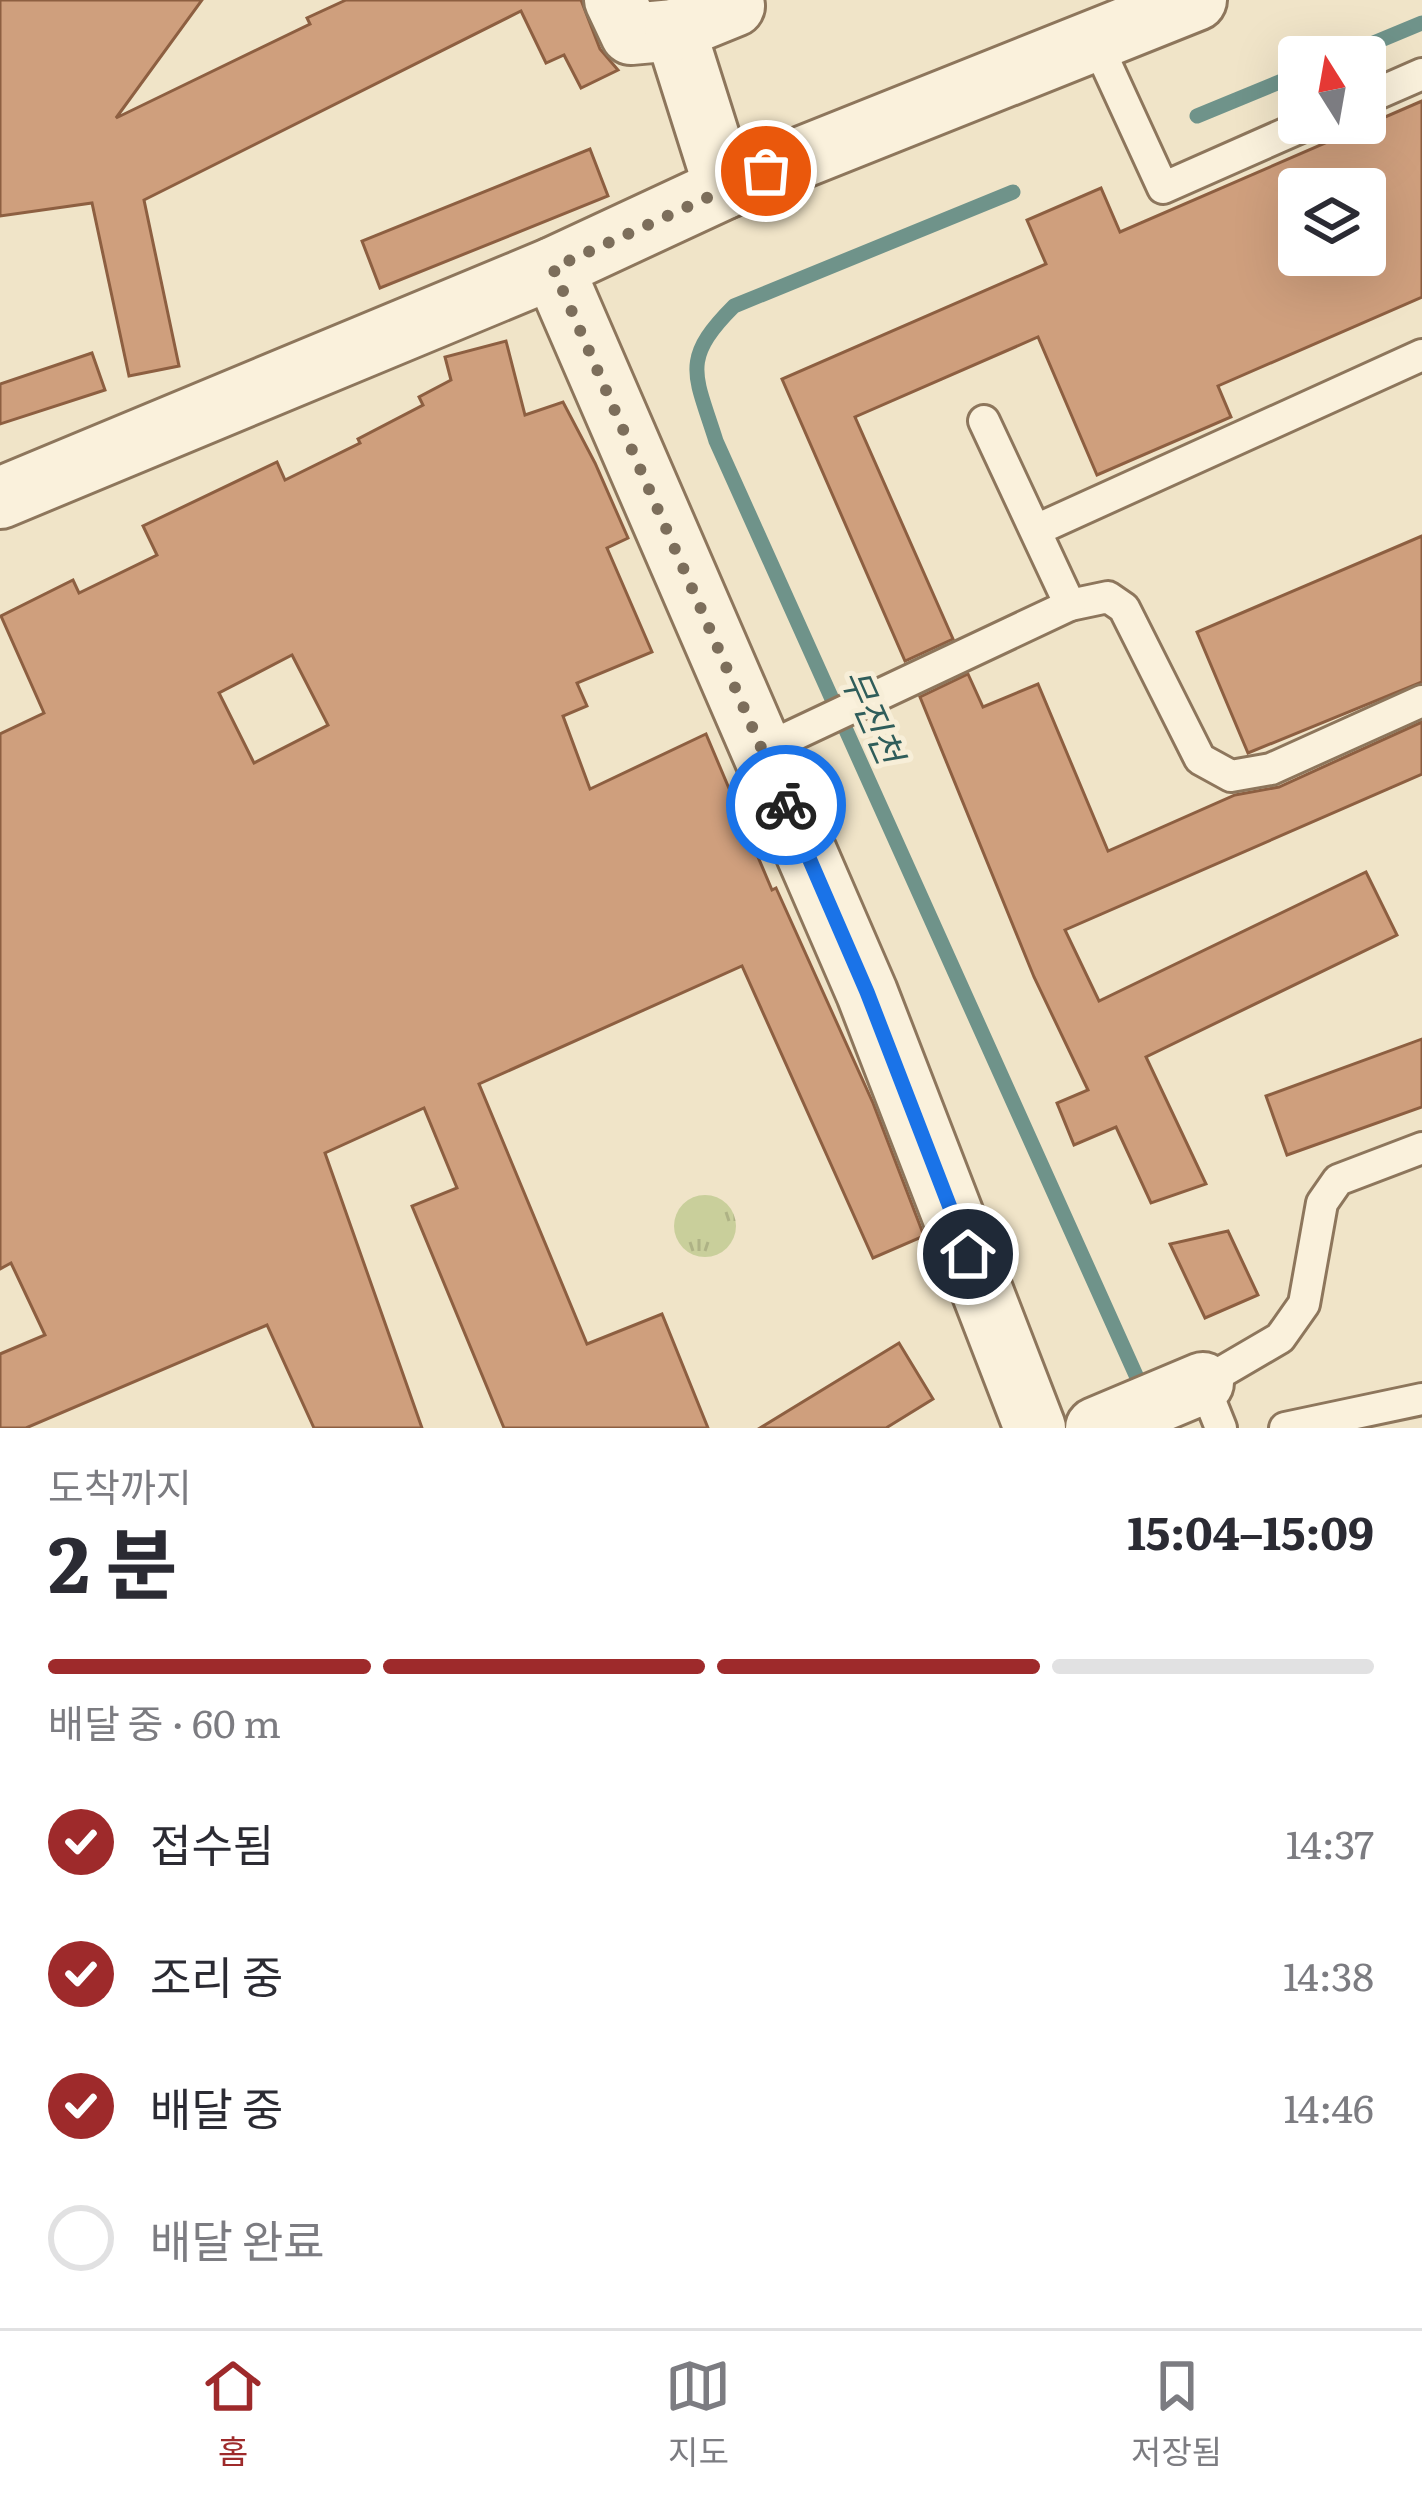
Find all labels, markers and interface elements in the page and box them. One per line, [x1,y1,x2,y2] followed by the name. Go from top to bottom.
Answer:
[1278,36,1386,144] north arrow
[1278,36,1386,276] map controls
[715,120,817,222] pin
[733,138,799,204] icon: bag
[1278,168,1386,276] button: layers
[830,659,920,775] water label: 무진천
[726,745,846,865] courier
[753,772,819,838] icon: bike
[917,1203,1019,1305] pin
[935,1221,1001,1287] icon: home
[48,1456,192,1514] text: 도착까지
[1127,1497,1374,1564] text: 15:04–15:09
[48,1501,177,1617] text: 2 분
[48,1692,281,1750] text: 배달 중 · 60 m
[48,1809,114,1875] icon: check
[150,1809,274,1876] text: 접수됨
[1286,1813,1374,1871] text: 14:37
[48,1941,114,2007] icon: check
[150,1941,283,2008] text: 조리 중
[1283,1945,1374,2003] text: 14:38
[48,2073,114,2139] icon: check
[150,2073,283,2140] text: 배달 중
[1284,2077,1374,2135] text: 14:46
[150,2205,325,2272] text: 배달 완료
[200,2353,266,2474] tab: 홈
[665,2353,731,2474] tab: 지도
[1131,2353,1222,2474] tab: 저장됨

